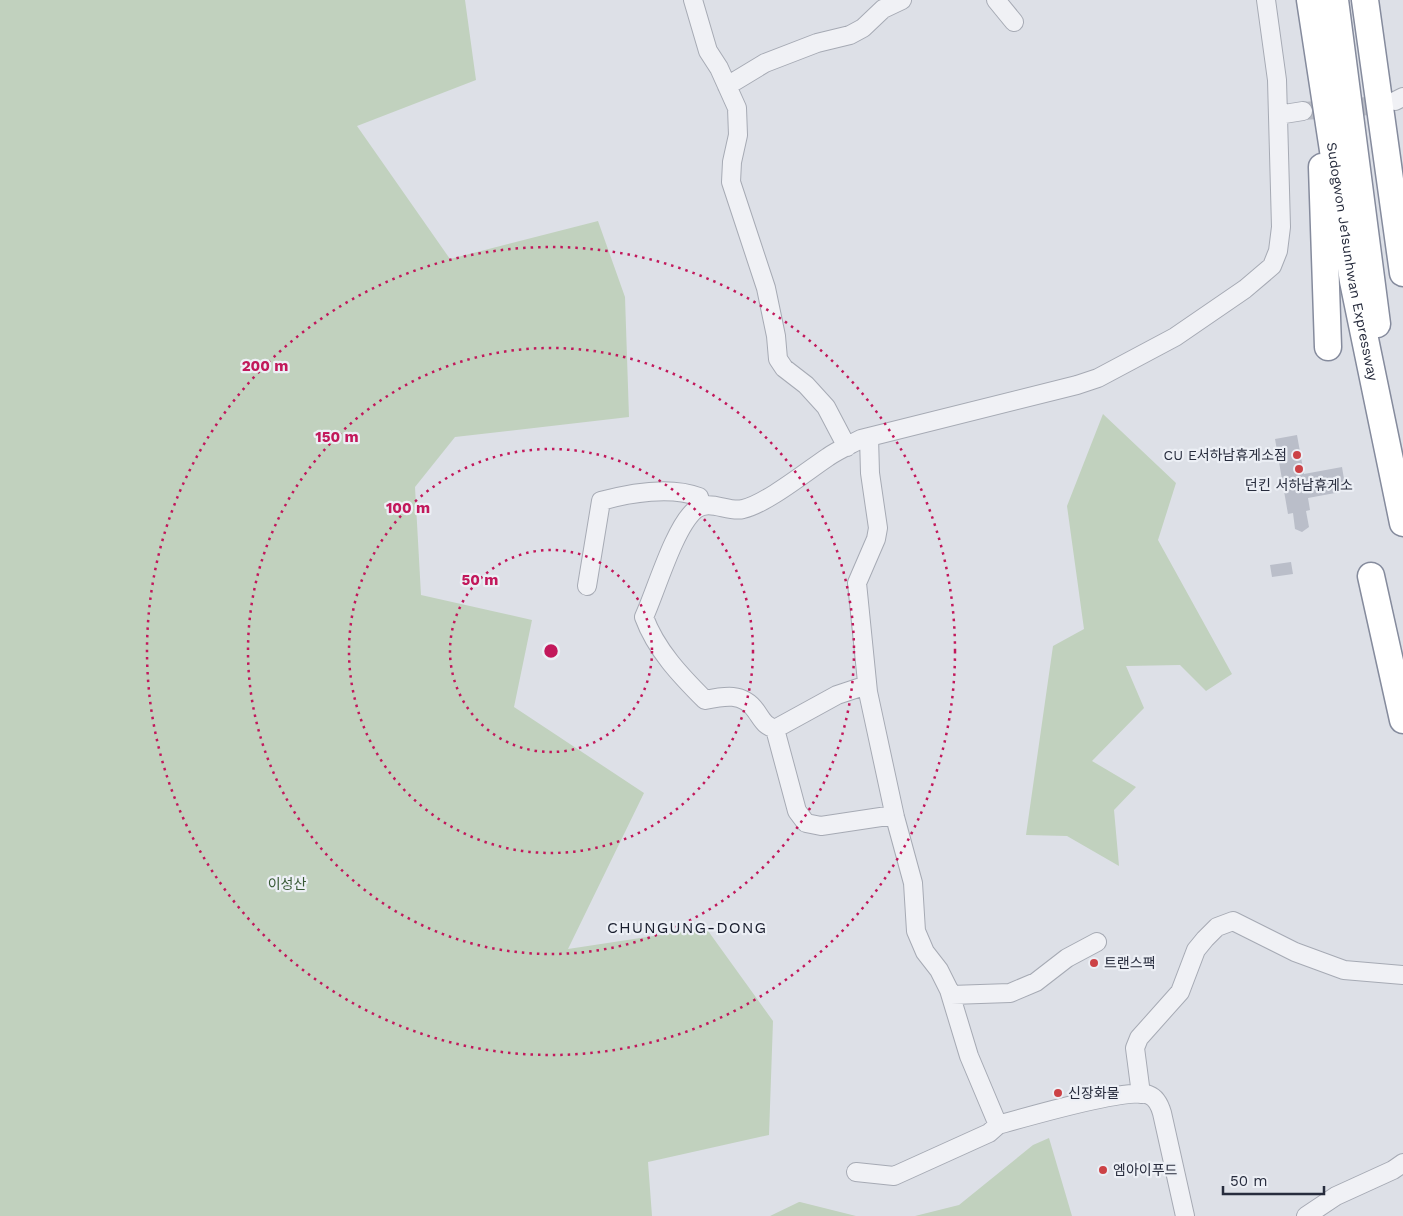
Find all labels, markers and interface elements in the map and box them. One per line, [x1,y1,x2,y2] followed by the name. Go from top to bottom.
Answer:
[1324,141,1382,383] street label: Sudogwon Je1sunhwan Expressway
[242,357,288,375] text: 200 m
[315,428,359,446] text: 150 m
[1164,447,1287,463] place label: CU E서하남휴게소점
[1291,449,1303,461] marker: CU E서하남휴게소점
[1293,463,1305,475] marker: 던킨 서하남휴게소
[1245,477,1353,493] place label: 던킨 서하남휴게소
[386,499,430,517] text: 100 m
[462,571,498,589] text: 50 m
[542,642,560,660] centre of rings
[268,876,306,892] park label: 이성산
[607,918,767,937] district label: CHUNGUNG-DONG
[1104,955,1156,971] place label: 트랜스팩
[1088,957,1100,969] marker: 트랜스팩
[1068,1085,1120,1101] place label: 신장화물
[1052,1087,1064,1099] marker: 신장화물
[1113,1162,1178,1178] place label: 엠아이푸드
[1097,1164,1109,1176] marker: 엠아이푸드
[1223,1164,1324,1196] scale bar
[1230,1172,1267,1190] text: 50 m

